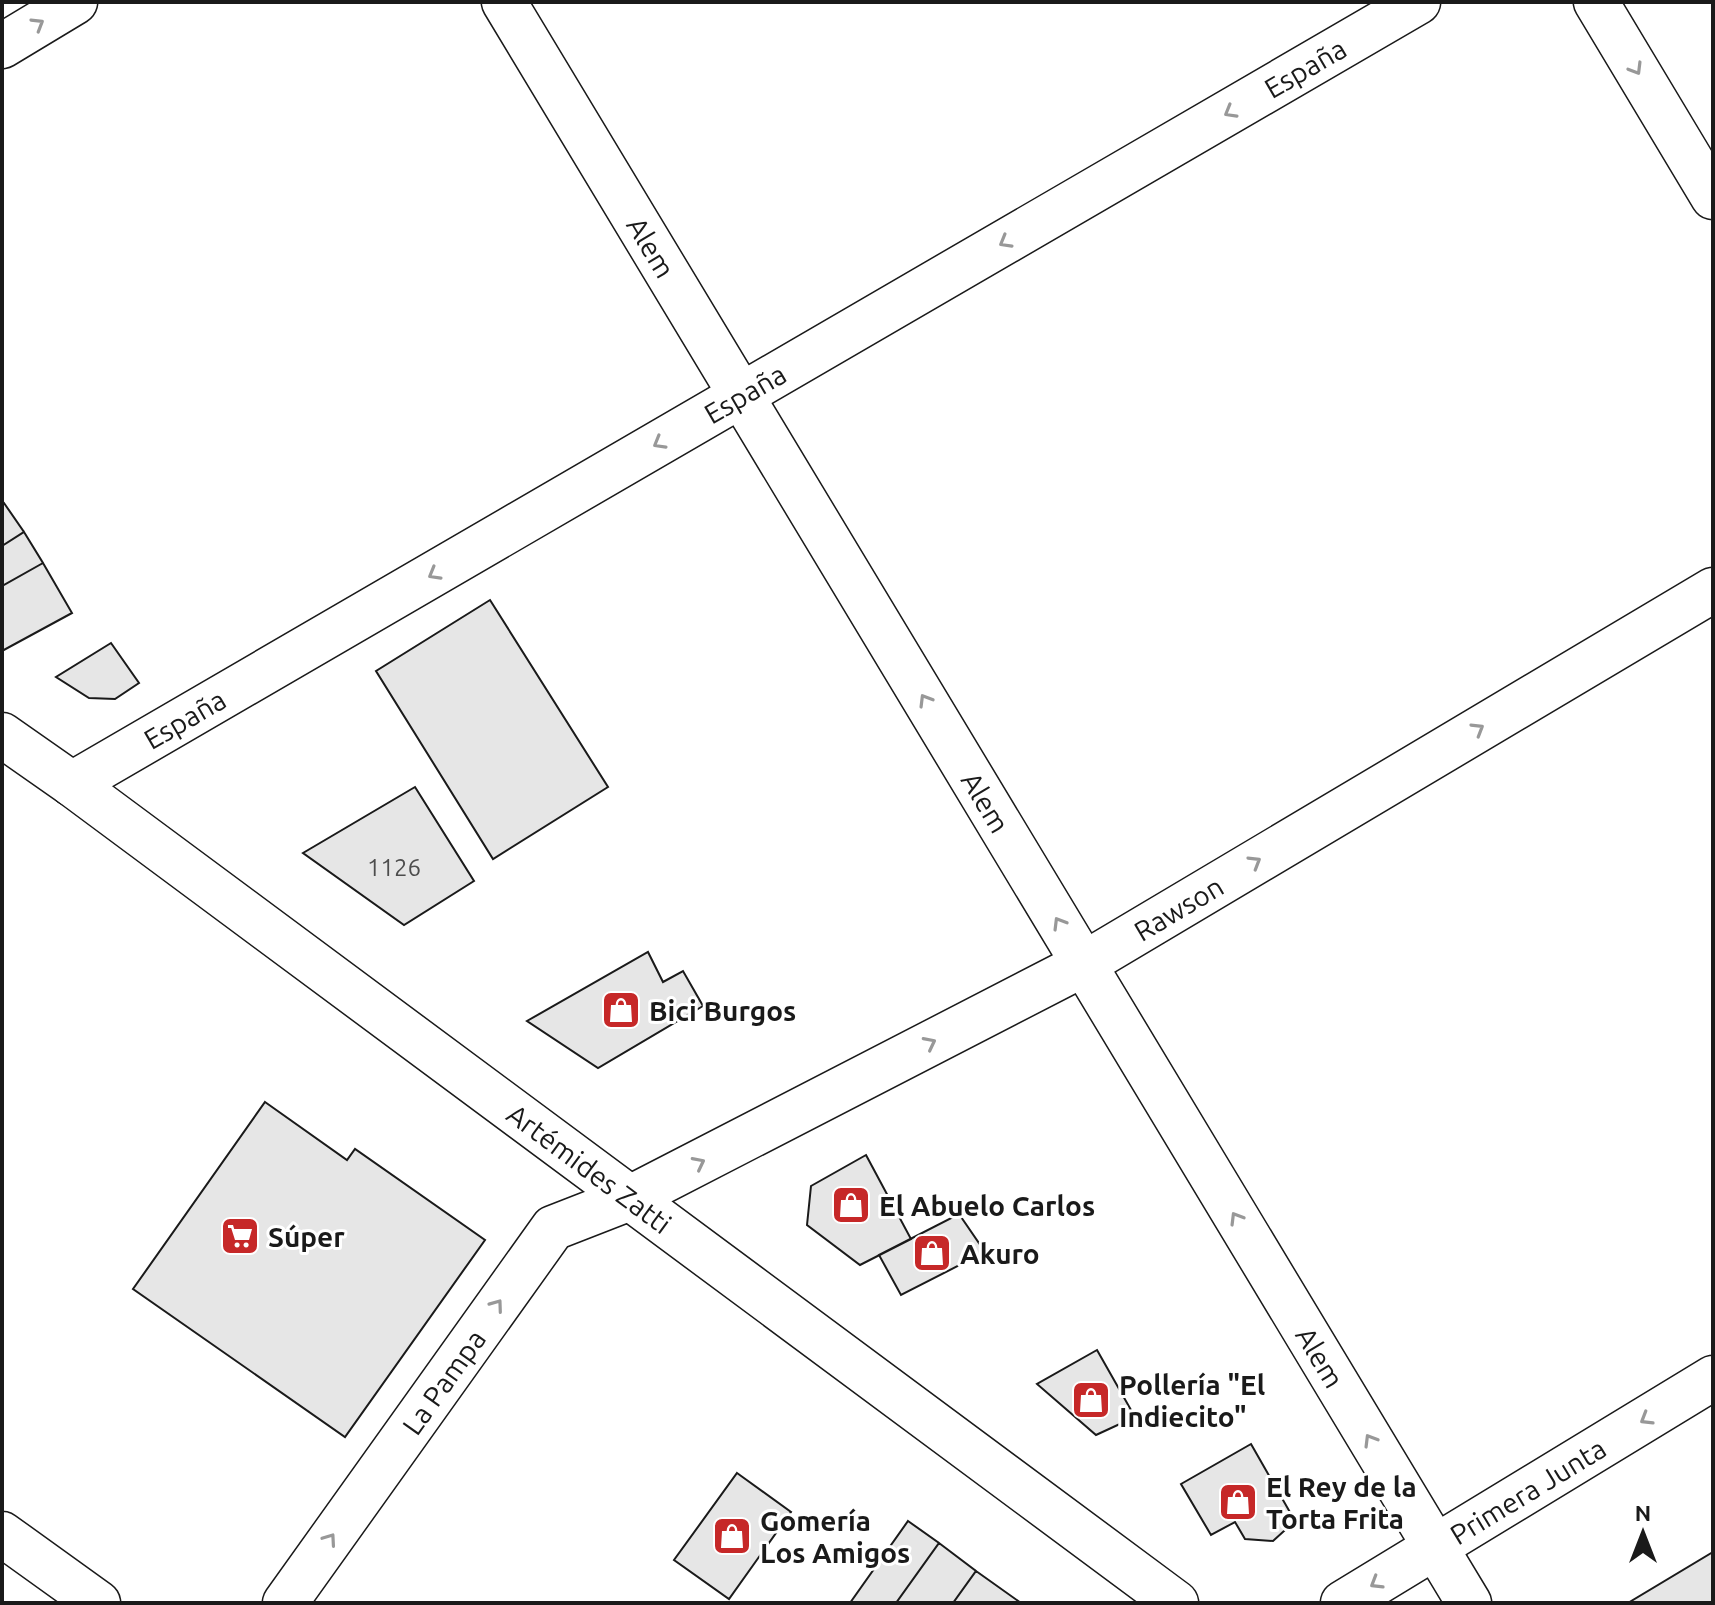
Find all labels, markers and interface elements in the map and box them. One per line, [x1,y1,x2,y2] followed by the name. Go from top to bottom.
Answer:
[29,18,44,34] one-way arrow
[1259,32,1351,103] street label: España
[1626,60,1642,75] one-way arrow
[1224,102,1239,118] one-way arrow
[622,211,682,283] street label: Alem
[999,232,1014,248] one-way arrow
[698,357,791,429] street label: España
[653,433,668,449] one-way arrow
[428,564,443,580] one-way arrow
[138,683,231,754] street label: España
[919,694,935,709] one-way arrow
[1469,724,1484,739] one-way arrow
[956,766,1016,838] street label: Alem
[367,854,421,881] house number: 1126
[1246,857,1261,872] one-way arrow
[1128,870,1228,946] street label: Rawson
[1053,917,1069,932] one-way arrow
[600,989,642,1031] shop icon: Bici Burgos
[649,995,796,1026] place label: Bici Burgos
[922,1038,936,1053] one-way arrow
[502,1097,678,1239] street label: Artémides Zatti
[691,1157,705,1172] one-way arrow
[830,1184,872,1226] shop icon: El Abuelo Carlos
[879,1190,1095,1221] place label: El Abuelo Carlos
[1231,1212,1246,1227] one-way arrow
[219,1215,261,1257] supermarket icon: Súper
[268,1221,345,1252] place label: Súper
[911,1232,953,1274] shop icon: Akuro
[960,1238,1040,1269] place label: Akuro
[488,1299,502,1313] one-way arrow
[1291,1321,1351,1393] street label: Alem
[395,1323,491,1440] street label: La Pampa
[1119,1369,1265,1432] place label: Pollería "El Indiecito"
[1070,1379,1112,1421] shop icon: Pollería "El Indiecito"
[1640,1409,1655,1425] one-way arrow
[1444,1432,1611,1550] street label: Primera Junta
[1365,1434,1380,1449] one-way arrow
[1266,1471,1417,1534] place label: El Rey de la Torta Frita
[1217,1481,1259,1523] shop icon: El Rey de la Torta Frita
[1603,1493,1683,1573] north arrow
[1635,1500,1651,1525] text: N
[760,1505,910,1568] place label: Gomería Los Amigos
[711,1515,753,1557] shop icon: Gomería Los Amigos
[320,1534,335,1548] one-way arrow
[1370,1573,1385,1589] one-way arrow

